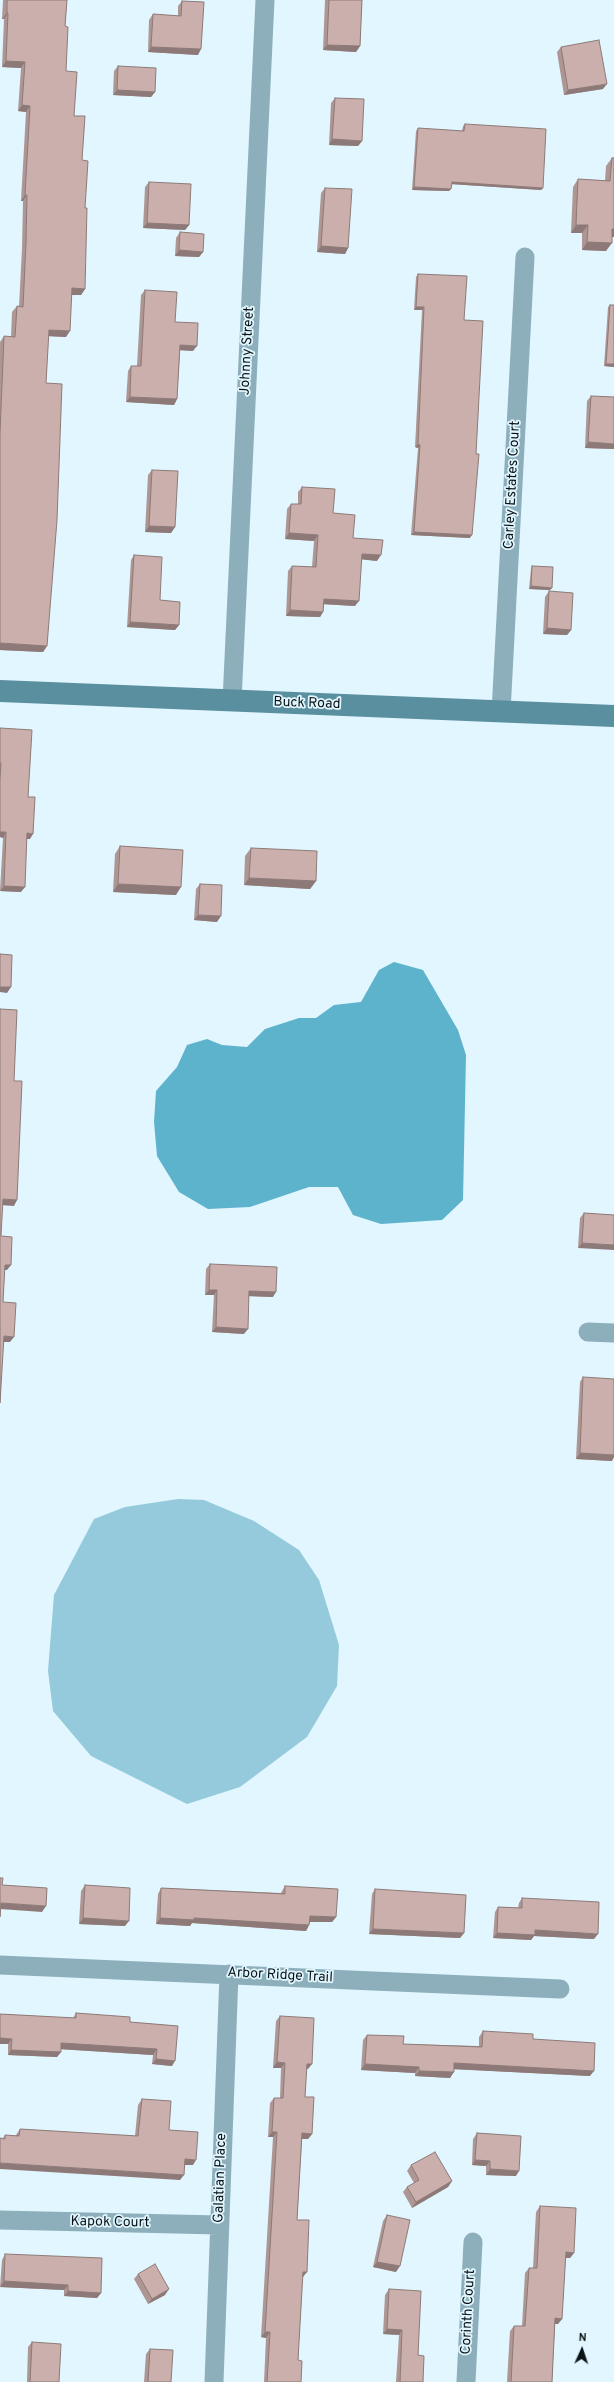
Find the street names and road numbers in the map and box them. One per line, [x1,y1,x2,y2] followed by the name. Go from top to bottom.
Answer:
[237,306,259,396] street label: Johnny Street
[501,420,525,550] street label: Carley Estates Court
[273,694,341,714] street label: Buck Road
[227,1965,333,1987] street label: Arbor Ridge Trail
[211,2133,231,2223] street label: Galatian Place
[70,2214,150,2232] street label: Kapok Court
[458,2269,480,2355] street label: Corinth Court

